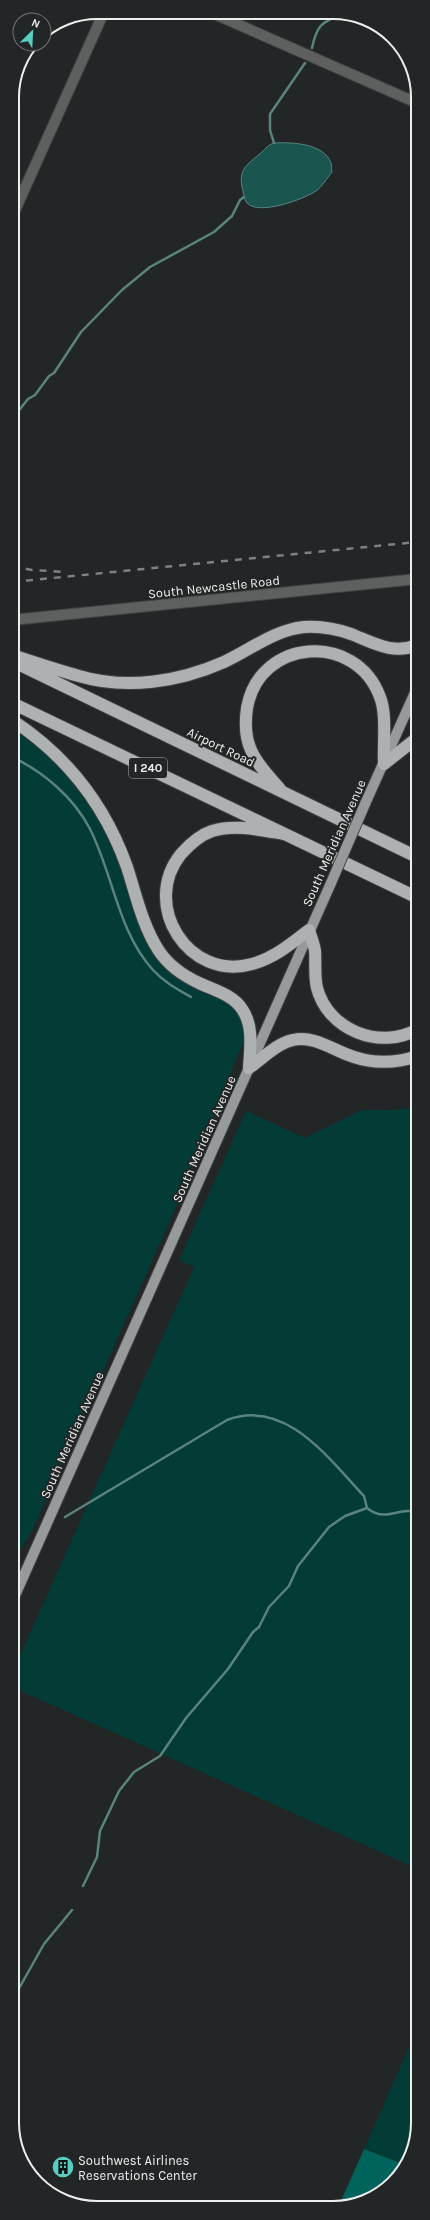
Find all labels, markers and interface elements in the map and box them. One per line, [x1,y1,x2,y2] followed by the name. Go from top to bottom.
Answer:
[12,12,52,52] north arrow
[30,16,42,31] text: N
[147,573,281,601] street label: South Newcastle Road
[185,724,257,770] street label: Airport Road
[129,758,167,778] road number: I 240
[299,777,369,909] street label: South Meridian Avenue
[169,1073,239,1205] street label: South Meridian Avenue
[37,1369,107,1501] street label: South Meridian Avenue
[78,2153,197,2183] place label: Southwest Airlines Reservations Center
[50,2154,76,2180] building icon: Southwest Airlines Reservations Center

